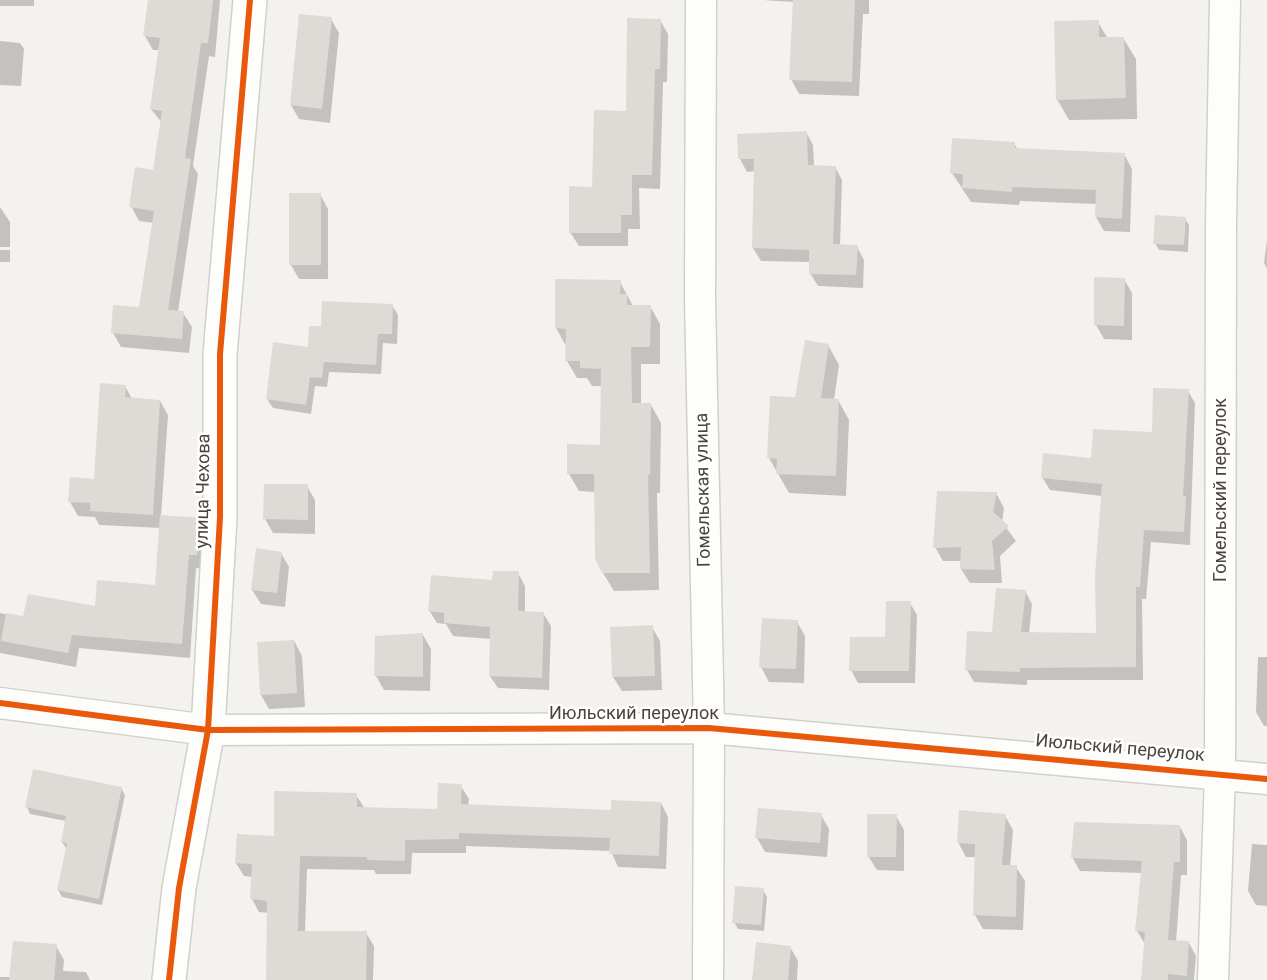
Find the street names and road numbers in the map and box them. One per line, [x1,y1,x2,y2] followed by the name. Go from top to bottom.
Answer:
[1210,398,1232,582] street label: Гомельский переулок
[692,413,716,567] street label: Гомельская улица
[192,433,216,549] street label: улица Чехова
[549,703,719,725] street label: Июльский переулок
[1034,731,1206,767] street label: Июльский переулок

